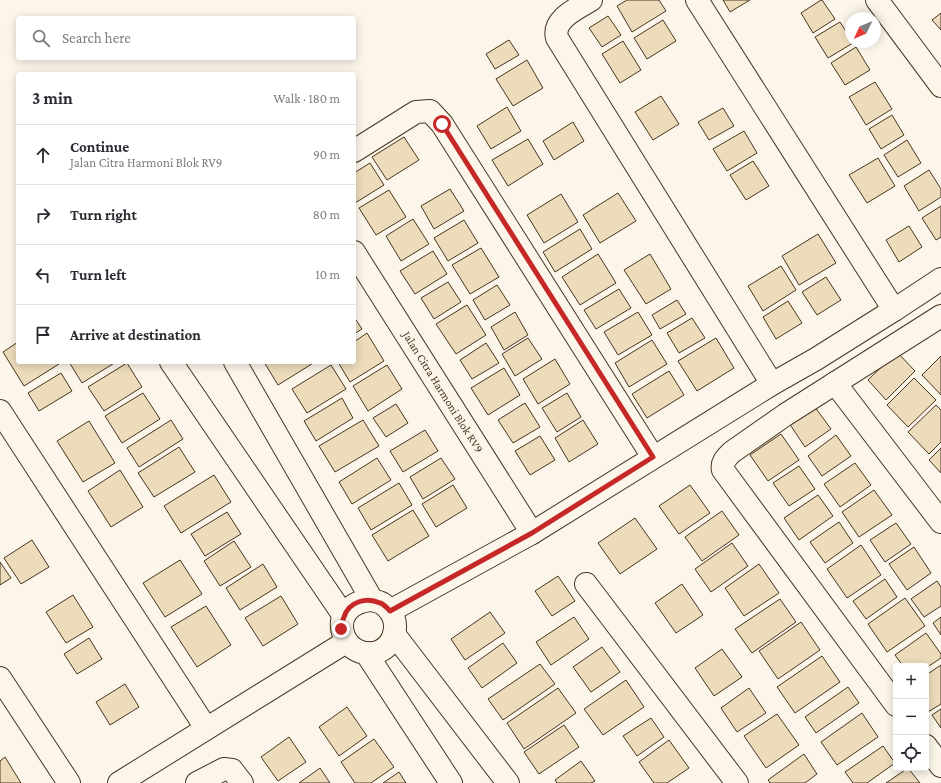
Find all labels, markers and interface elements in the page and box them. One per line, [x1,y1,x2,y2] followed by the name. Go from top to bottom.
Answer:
[845,12,881,48] north arrow
[16,16,356,60] search box
[30,27,52,49] icon: search
[62,30,131,46] text: Search here
[32,89,73,108] text: 3 min
[273,91,340,106] text: Walk · 180 m
[433,115,451,133] route start
[70,139,129,155] text: Continue
[32,144,54,166] icon: ahead
[313,147,340,162] text: 90 m
[70,155,222,170] text: Jalan Citra Harmoni Blok RV9
[32,204,54,226] icon: right
[70,207,137,223] text: Turn right
[313,207,340,222] text: 80 m
[32,264,54,286] icon: left
[70,267,126,283] text: Turn left
[315,267,340,282] text: 10 m
[32,324,54,346] icon: arrive
[70,327,201,343] text: Arrive at destination
[399,328,486,455] street label: Jalan Citra Harmoni Blok RV9
[332,620,350,638] route end
[893,663,929,771] map controls
[893,663,929,699] button: +
[893,699,929,735] button: −
[893,735,929,771] button: locate

